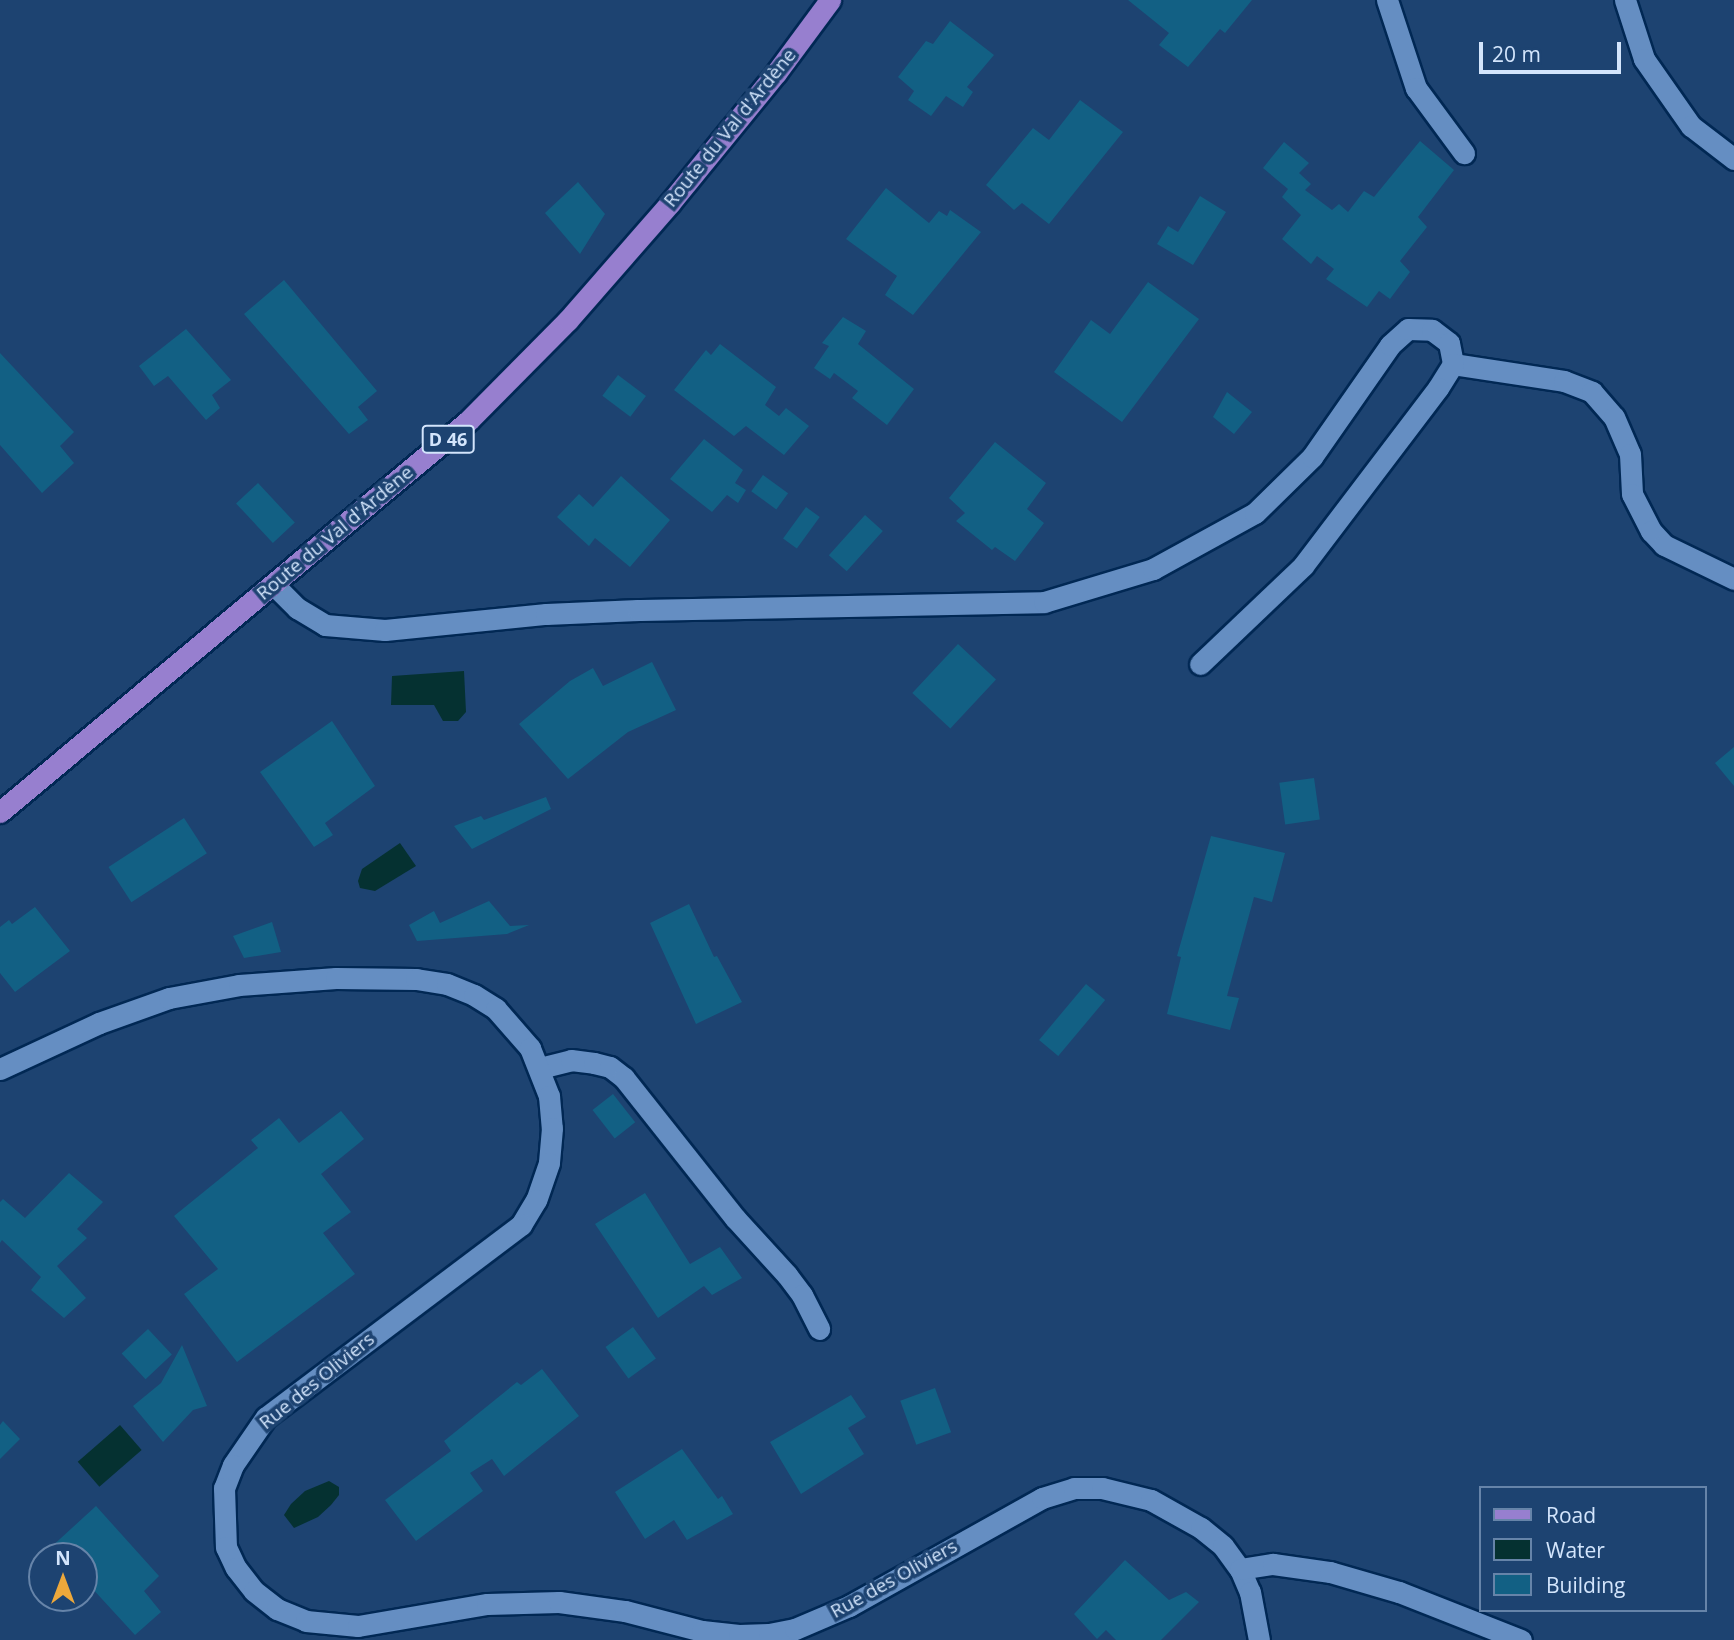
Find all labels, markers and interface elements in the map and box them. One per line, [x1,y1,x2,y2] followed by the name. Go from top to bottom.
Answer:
[1482,28,1624,72] scale bar
[1492,40,1541,68] text: 20 m
[659,44,801,212] street label: Route du Val d'Ardène
[420,424,476,454] road number: D 46
[252,461,418,605] street label: Route du Val d'Ardène
[255,1328,379,1434] street label: Rue des Oliviers
[1478,1486,1706,1612] legend
[1546,1501,1596,1529] text: Road
[827,1535,961,1623] street label: Rue des Oliviers
[1546,1536,1605,1564] text: Water
[28,1542,98,1612] north arrow
[55,1545,71,1571] text: N
[1546,1571,1625,1599] text: Building

